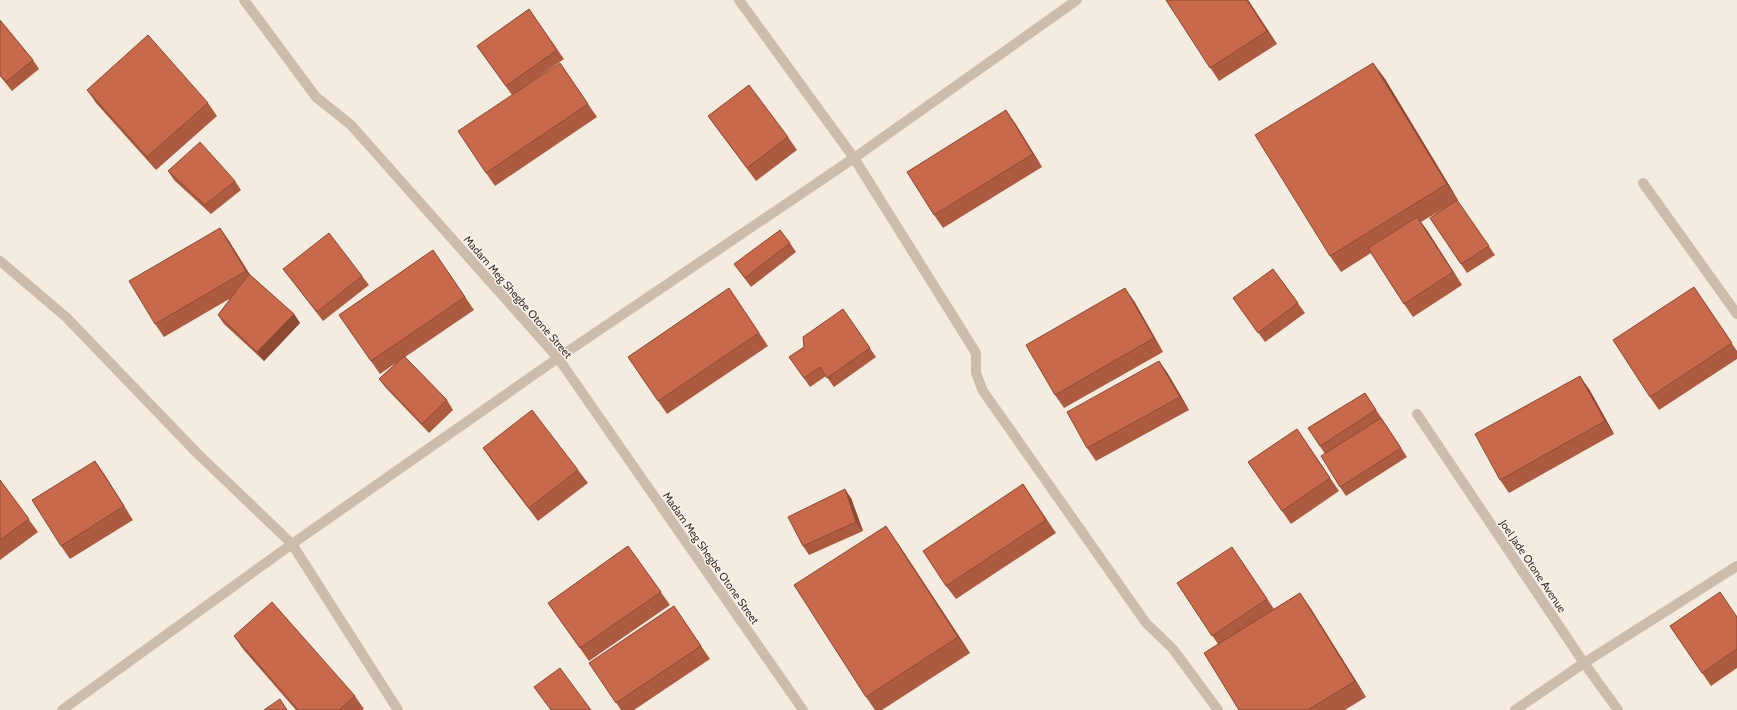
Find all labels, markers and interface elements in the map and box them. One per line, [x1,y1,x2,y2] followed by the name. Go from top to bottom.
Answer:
[461,233,575,362] street label: Madam Meg Shegbe Otone Street
[660,489,762,627] street label: Madam Meg Shegbe Otone Street
[1496,516,1569,615] street label: Joel Jade Otone Avenue

